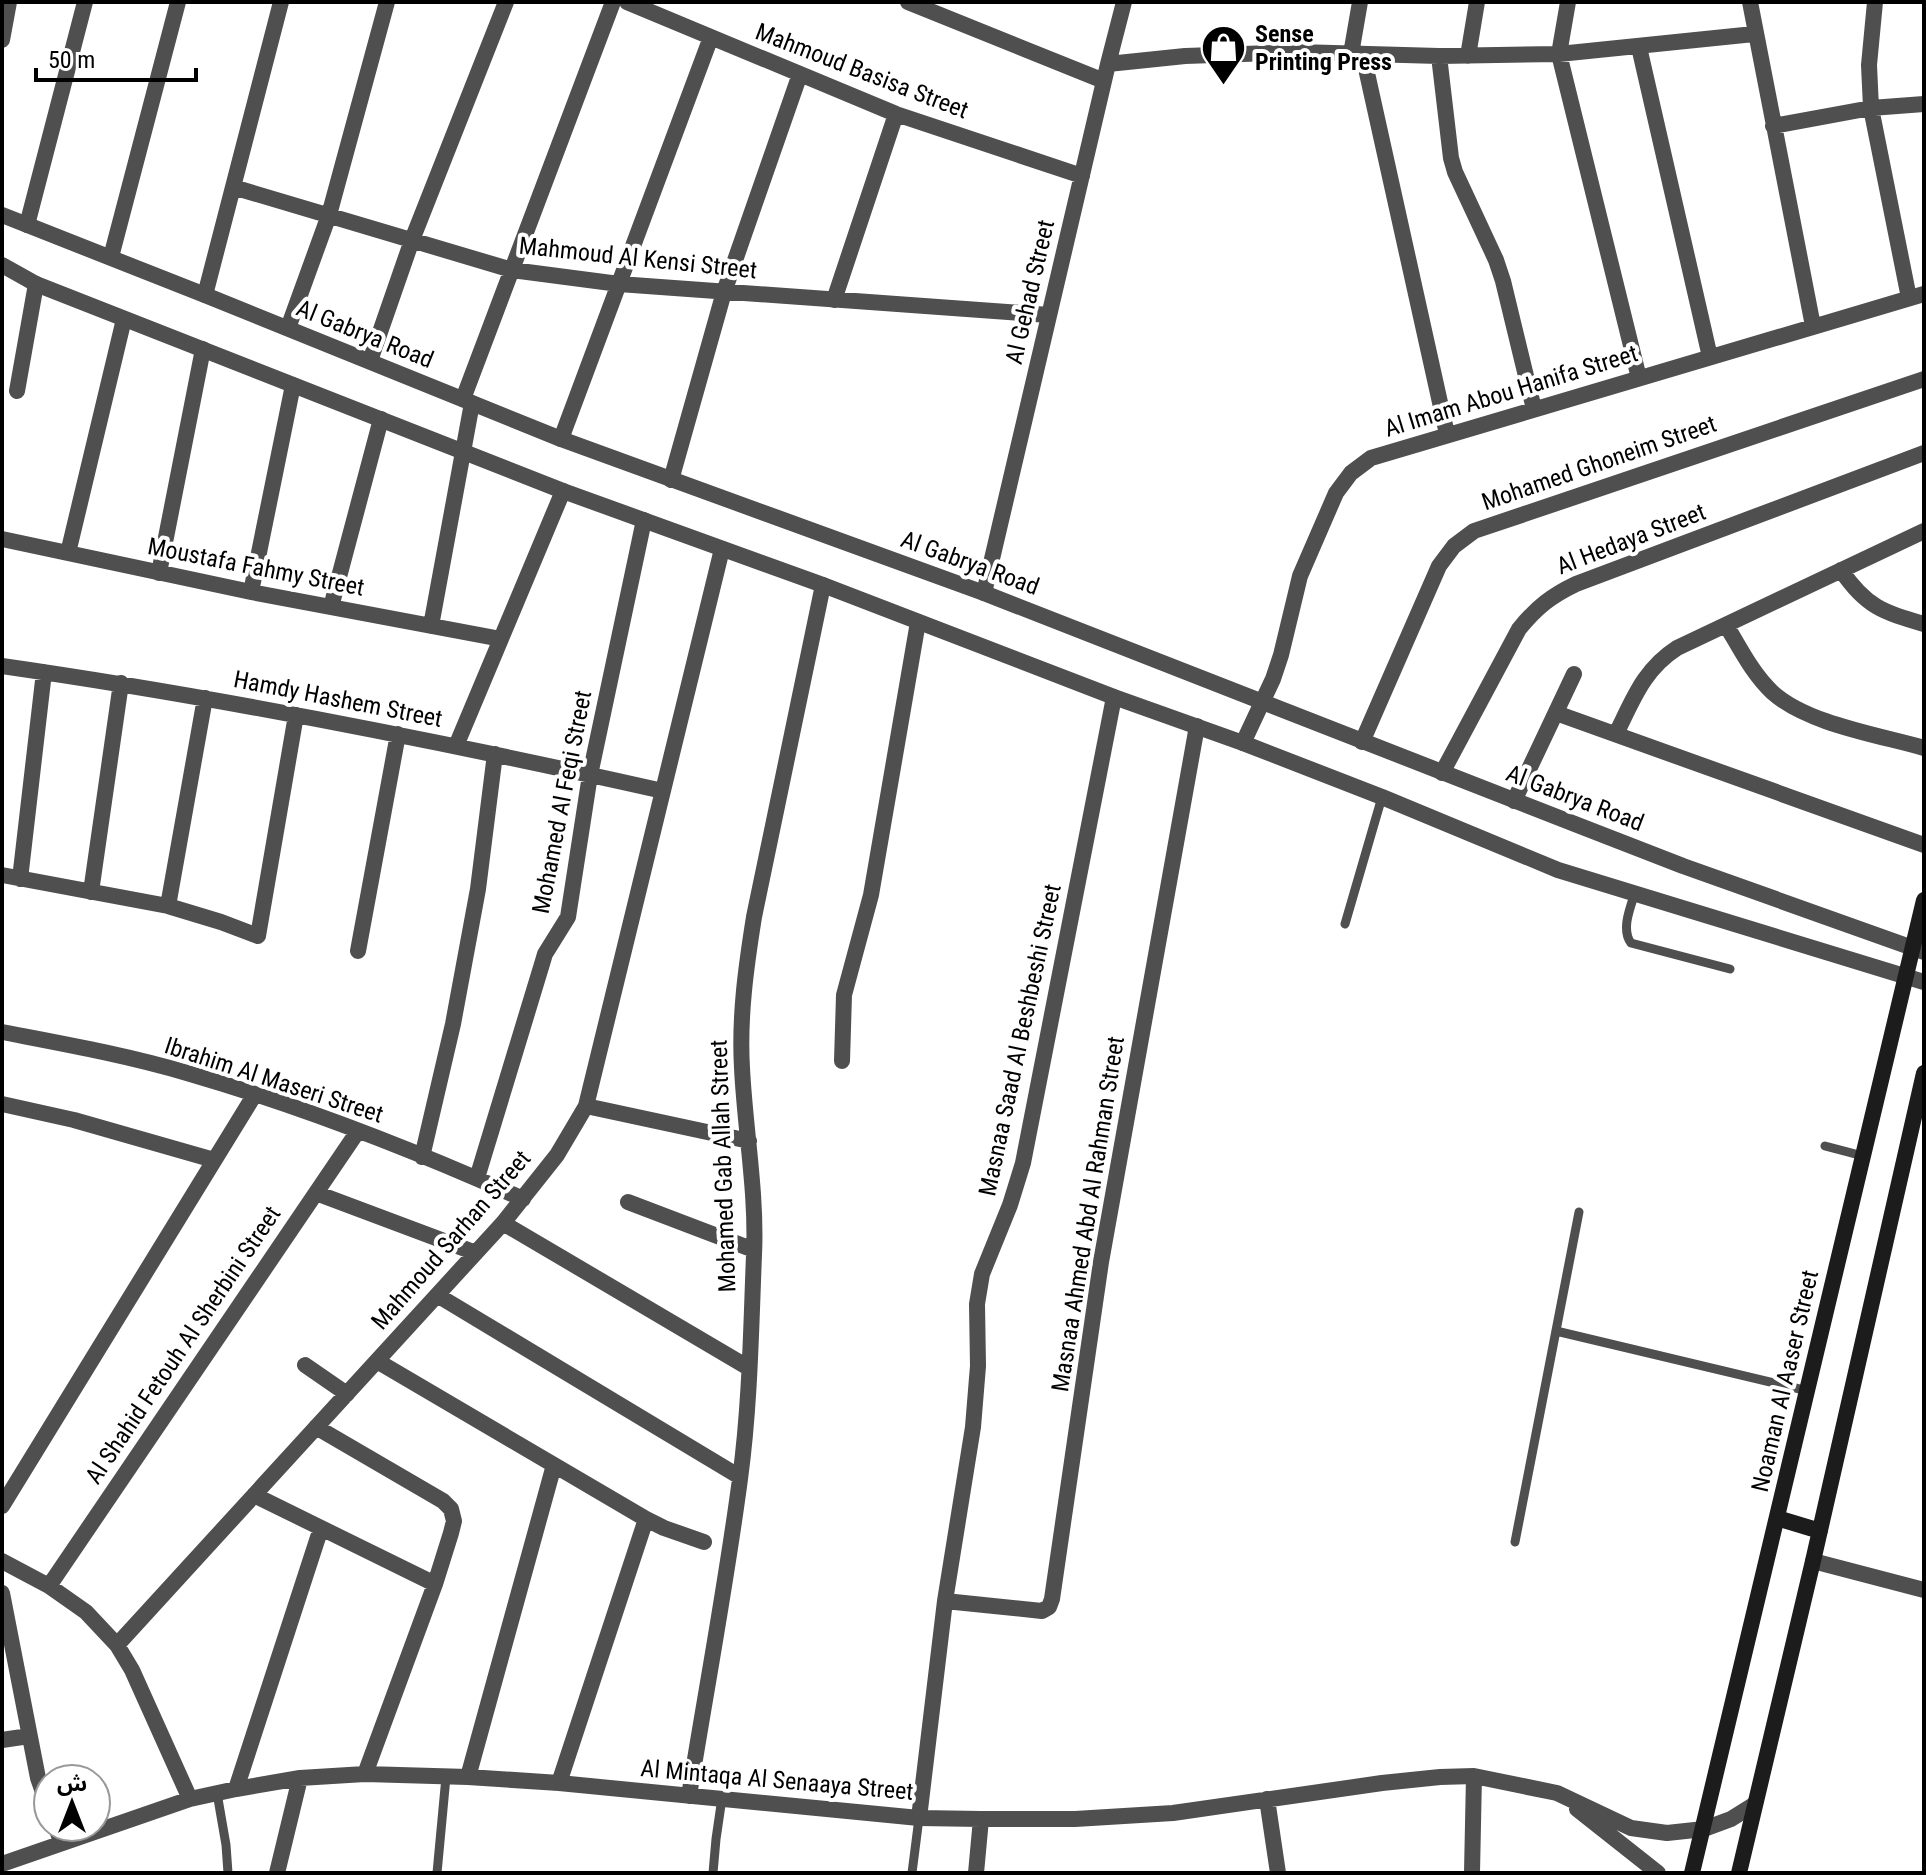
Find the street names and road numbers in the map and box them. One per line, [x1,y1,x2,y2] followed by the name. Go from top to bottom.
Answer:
[752,18,972,124] street label: Mahmoud Basisa Street
[1000,217,1060,367] street label: Al Gehad Street
[518,232,758,284] street label: Mahmoud Al Kensi Street
[293,294,437,374] street label: Al Gabrya Road
[1381,339,1641,443] street label: Al Imam Abou Hanifa Street
[1478,410,1720,516] street label: Mohamed Ghoneim Street
[1553,498,1709,580] street label: Al Hedaya Street
[897,525,1043,601] street label: Al Gabrya Road
[145,532,367,602] street label: Moustafa Fahmy Street
[231,665,445,733] street label: Hamdy Hashem Street
[527,688,597,916] street label: Mohamed Al Feqi Street
[1502,759,1648,837] street label: Al Gabrya Road
[973,881,1067,1199] street label: Masnaa Saad Al Beshbeshi Street
[161,1031,387,1129] street label: Ibrahim Al Maseri Street
[1046,1034,1130,1394] street label: Masnaa Ahmed Abd Al Rahman Street
[705,1039,741,1293] street label: Mohamed Gab Allah Street
[366,1145,536,1335] street label: Mahmoud Sarhan Street
[79,1201,287,1489] street label: Al Shahid Fetouh Al Sherbini Street
[1746,1267,1824,1495] street label: Noaman Al Aaser Street
[639,1754,915,1806] street label: Al Mintaqa Al Senaaya Street

